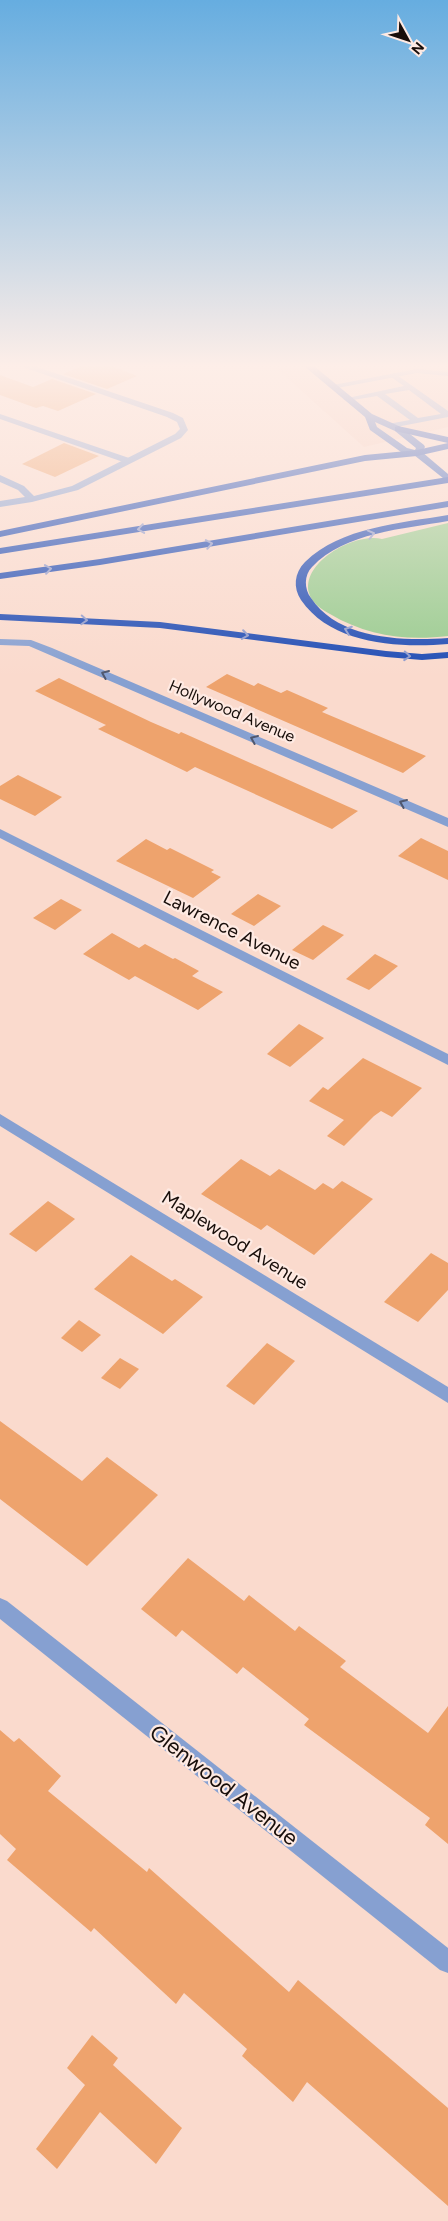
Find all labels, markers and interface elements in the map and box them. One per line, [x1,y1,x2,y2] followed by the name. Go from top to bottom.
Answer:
[383,15,433,65] north arrow
[408,38,428,58] text: N
[136,523,144,534] one-way arrow
[366,529,375,540] one-way arrow
[204,539,213,549] one-way arrow
[45,564,53,575] one-way arrow
[80,615,88,625] one-way arrow
[345,626,353,636] one-way arrow
[242,629,250,640] one-way arrow
[403,650,411,661] one-way arrow
[101,670,110,681] one-way arrow
[166,676,298,746] street label: Hollywood Avenue
[250,734,259,745] one-way arrow
[399,799,408,810] one-way arrow
[159,885,305,975] street label: Lawrence Avenue
[158,1186,312,1294] street label: Maplewood Avenue
[144,1719,304,1851] street label: Glenwood Avenue

